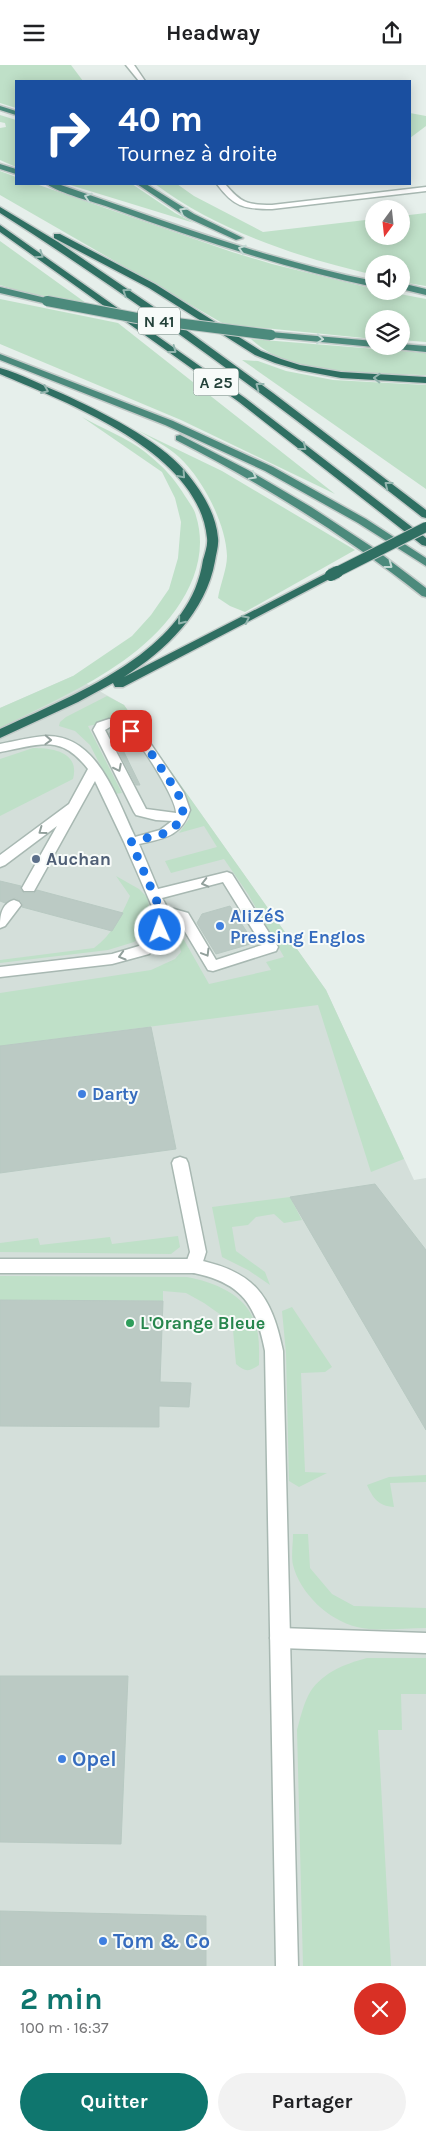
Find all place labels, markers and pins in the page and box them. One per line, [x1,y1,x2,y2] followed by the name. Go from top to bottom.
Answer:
[110,710,152,752] pin
[46,848,111,870] place label: Auchan
[30,853,42,865] marker: Auchan
[230,905,366,948] place label: AliZéS Pressing Englos
[214,920,226,932] marker: AliZéS Pressing Englos
[92,1083,138,1105] place label: Darty
[76,1088,88,1100] marker: Darty
[140,1312,265,1334] place label: L'Orange Bleue
[124,1317,136,1329] marker: L'Orange Bleue
[72,1747,117,1771] place label: Opel
[56,1753,68,1765] marker: Opel
[113,1929,210,1953] place label: Tom & Co
[97,1935,109,1947] marker: Tom & Co

